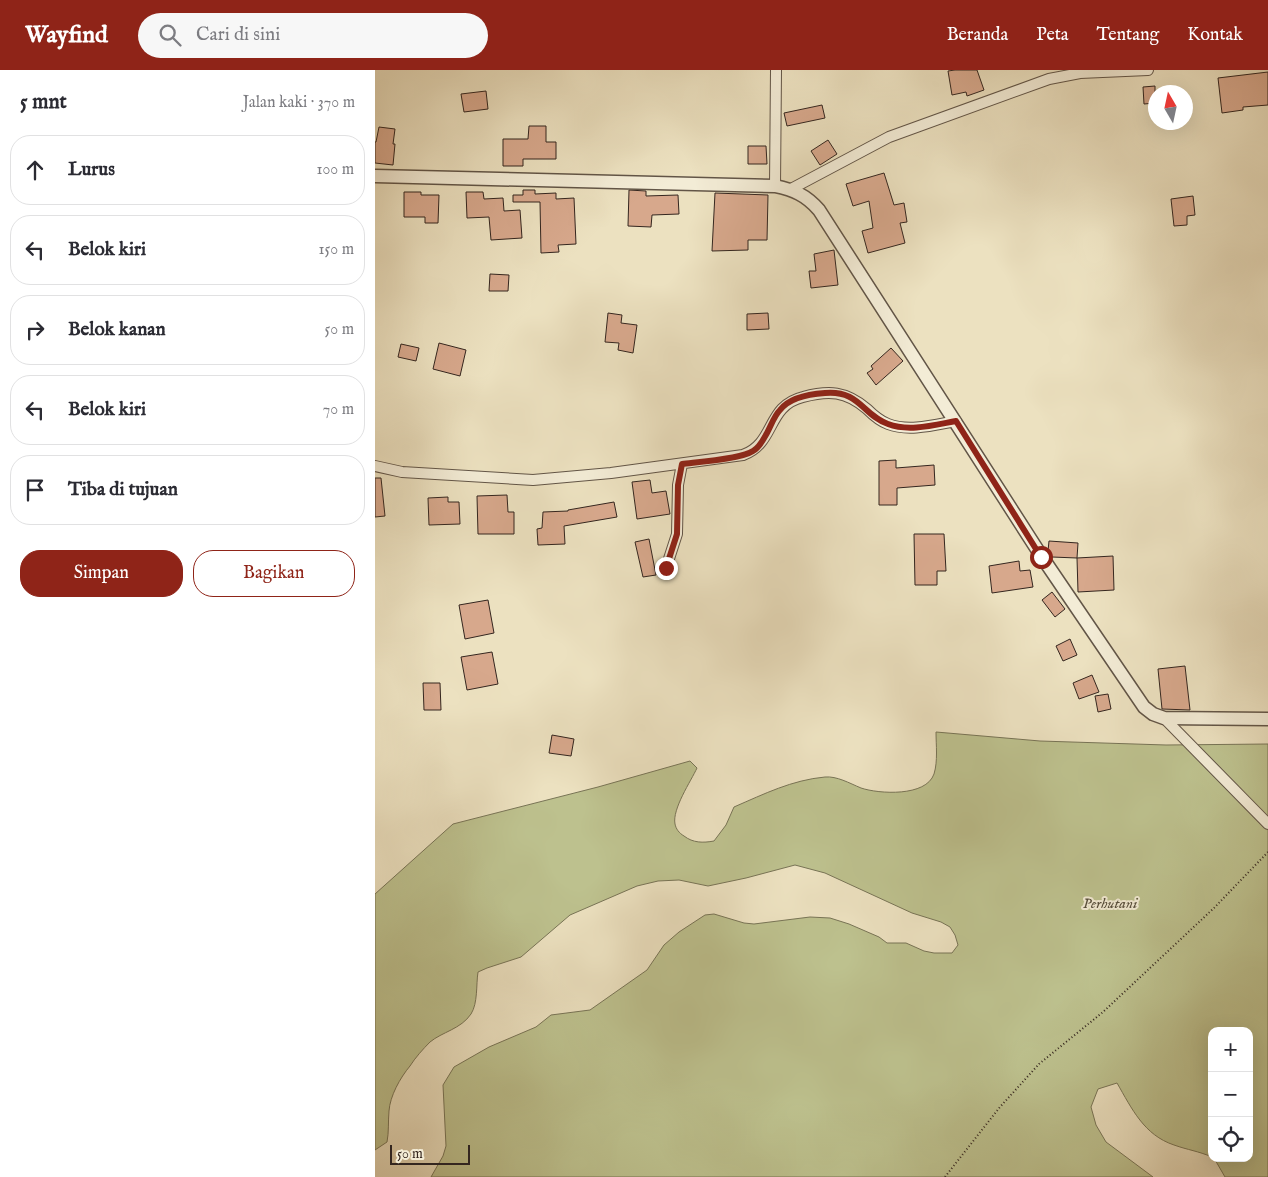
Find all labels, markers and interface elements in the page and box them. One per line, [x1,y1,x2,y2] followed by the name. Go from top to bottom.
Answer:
[138,13,488,58] search box
[25,20,108,51] text: Wayfind
[156,21,184,49] icon: search
[196,23,280,47] text: Cari di sini
[947,24,1008,47] text: Beranda
[1036,24,1069,47] text: Peta
[1097,24,1159,47] text: Tentang
[1187,24,1243,47] text: Kontak
[1148,85,1193,130] north arrow
[20,89,67,116] text: 5 mnt
[243,93,355,113] text: Jalan kaki · 370 m
[21,156,49,184] icon: ahead
[68,158,115,182] text: Lurus
[317,160,354,180] text: 100 m
[21,236,49,264] icon: left
[68,238,146,262] text: Belok kiri
[319,240,354,260] text: 150 m
[21,316,49,344] icon: right
[68,318,166,342] text: Belok kanan
[325,320,354,340] text: 50 m
[21,396,49,424] icon: left
[68,398,146,422] text: Belok kiri
[323,400,354,420] text: 70 m
[21,476,49,504] icon: arrive
[68,478,178,502] text: Tiba di tujuan
[1030,546,1053,569] route start
[20,550,183,597] button: Simpan
[193,550,355,597] button: Bagikan
[655,557,678,580] route end
[1083,894,1139,913] park label: Perhutani
[1208,1027,1253,1162] map controls
[1208,1027,1253,1072] button: +
[1208,1072,1253,1117] button: −
[1208,1117,1253,1162] button: locate
[390,1142,470,1165] scale bar
[397,1145,423,1163] text: 50 m

